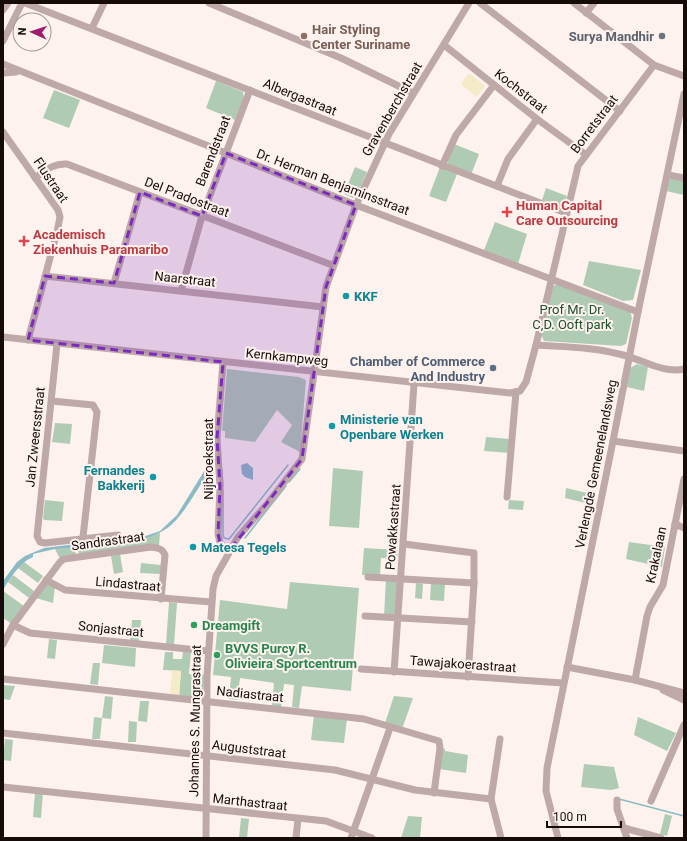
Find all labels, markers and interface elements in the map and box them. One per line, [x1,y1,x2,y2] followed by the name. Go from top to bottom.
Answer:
[12,12,52,52] north arrow
[312,22,410,52] place label: Hair Styling Center Suriname
[16,27,29,36] text: N
[569,29,654,44] place label: Surya Mandhir
[299,31,309,41] marker: Hair Styling Center Suriname
[657,31,667,41] marker: Surya Mandhir
[359,59,425,159] street label: Gravenberchstraat
[492,66,550,116] street label: Kochstraat
[261,75,339,119] street label: Albergastraat
[567,92,621,156] street label: Borretstraat
[193,114,233,188] street label: Barendstraat
[254,146,412,218] street label: Dr. Herman Benjaminsstraat
[31,155,71,205] street label: Flustraat
[143,174,231,220] street label: Del Pradostraat
[516,198,618,228] place label: Human Capital Care Outsourcing
[501,206,513,218] marker: Human Capital Care Outsourcing
[33,227,168,257] place label: Academisch Ziekenhuis Paramaribo
[18,235,30,247] marker: Academisch Ziekenhuis Paramaribo
[154,268,216,290] street label: Naarstraat
[354,289,378,304] place label: KKF
[341,291,351,301] marker: KKF
[532,302,612,332] park label: Prof Mr. Dr. C,D. Ooft park
[245,345,329,369] street label: Kernkampweg
[350,354,485,384] place label: Chamber of Commerce And Industry
[488,363,498,373] marker: Chamber of Commerce And Industry
[572,378,620,550] street label: Verlengde Gemeenelandsweg
[22,386,48,488] street label: Jan Zweersstraat
[340,412,444,442] place label: Ministerie van Openbare Werken
[201,418,216,500] street label: Nijbroekstraat
[327,421,337,431] marker: Ministerie van Openbare Werken
[84,463,145,493] place label: Fernandes Bakkerij
[148,472,158,482] marker: Fernandes Bakkerij
[383,484,403,570] street label: Powakkastraat
[643,525,669,585] street label: Krakalaan
[70,528,146,554] street label: Sandrastraat
[201,540,287,555] place label: Matesa Tegels
[188,542,198,552] marker: Matesa Tegels
[95,574,161,594] street label: Lindastraat
[77,618,145,640] street label: Sonjastraat
[202,618,261,633] place label: Dreamgift
[189,620,199,630] marker: Dreamgift
[225,641,357,671] place label: BVVS Purcy R. Olivieira Sportcentrum
[186,645,204,797] street label: Johannes S. Mungrastraat
[212,650,222,660] marker: BVVS Purcy R. Olivieira Sportcentrum
[409,653,517,675] street label: Tawajakoerastraat
[216,683,284,705] street label: Nadiastraat
[211,737,287,761] street label: Auguststraat
[212,791,288,813] street label: Marthastraat
[547,803,621,829] scale bar
[553,810,587,824] text: 100 m

